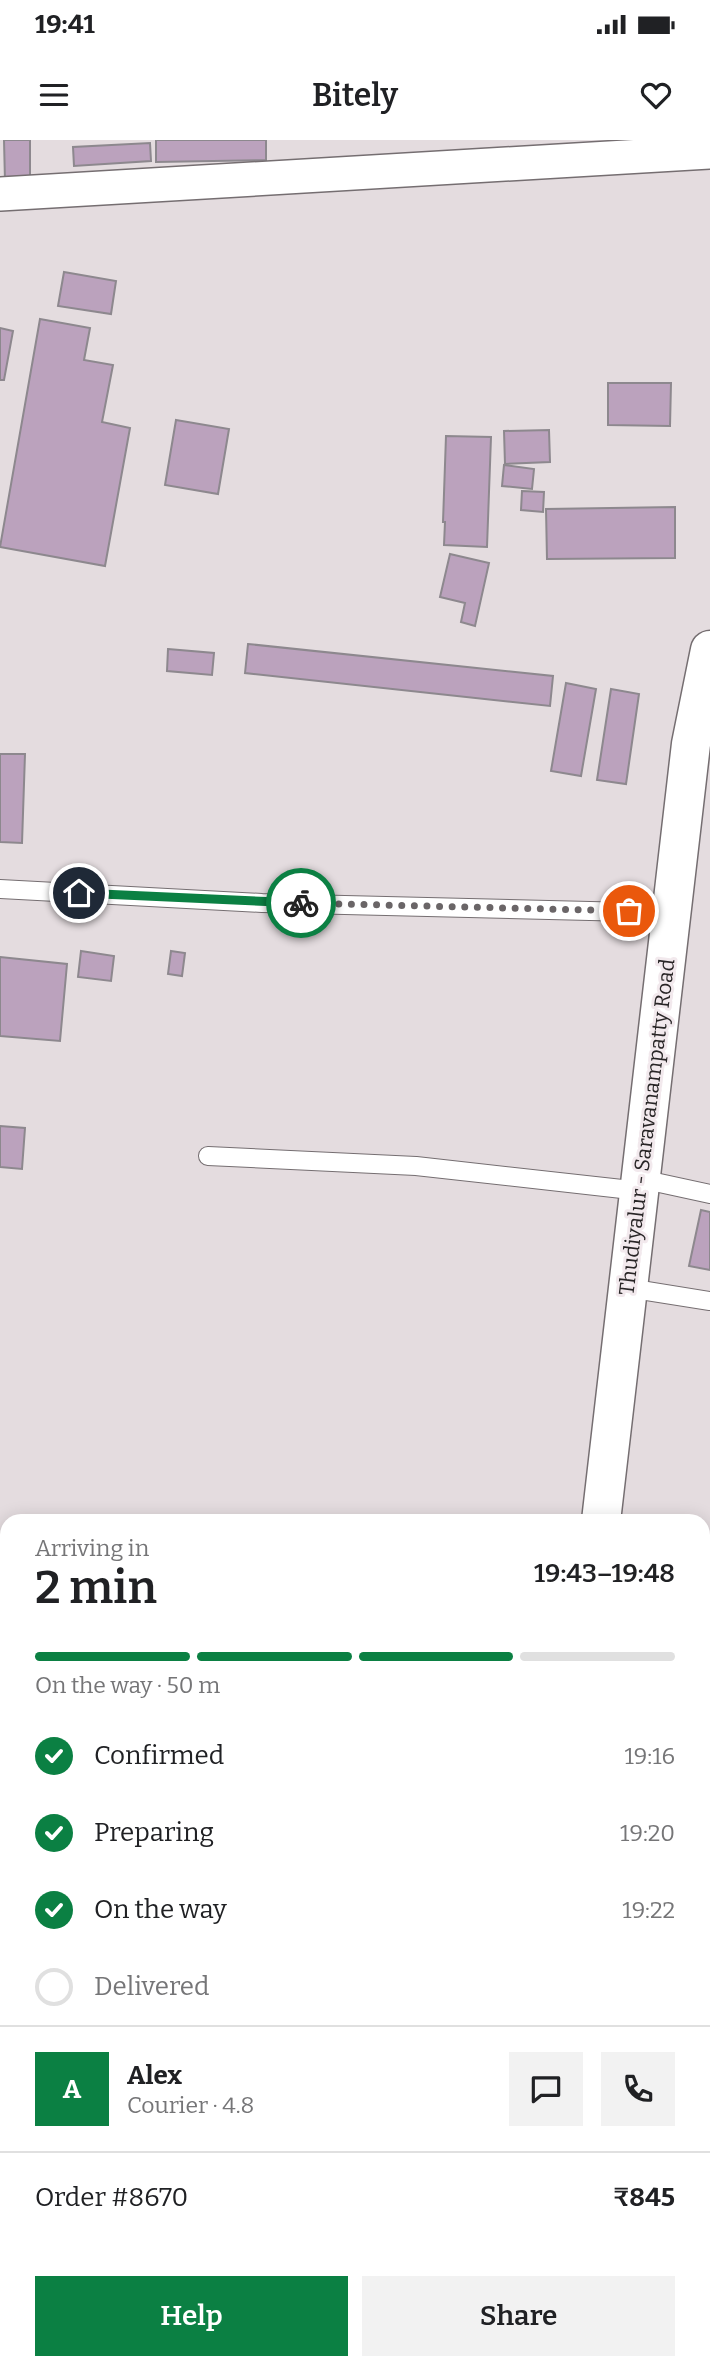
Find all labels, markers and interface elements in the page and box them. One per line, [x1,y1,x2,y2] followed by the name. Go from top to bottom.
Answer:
[35,9,95,40] text: 19:41
[35,76,73,114] icon: menu
[312,76,398,114] text: Bitely
[637,76,675,114] icon: heart
[49,863,109,923] pin
[266,868,336,938] courier
[60,874,98,912] icon: home
[599,881,659,941] pin
[282,884,320,922] icon: bike
[610,892,648,930] icon: bag
[613,957,681,1297] street label: Thudiyalur - Saravanampatty Road
[35,1534,149,1562] text: Arriving in
[534,1558,675,1589] text: 19:43–19:48
[35,1560,157,1615] text: 2 min
[35,1671,220,1699] text: On the way · 50 m
[35,1737,73,1775] icon: check
[94,1740,224,1771] text: Confirmed
[624,1742,675,1770] text: 19:16
[35,1814,73,1852] icon: check
[94,1817,214,1848] text: Preparing
[620,1819,675,1847] text: 19:20
[35,1891,73,1929] icon: check
[94,1894,227,1925] text: On the way
[622,1896,675,1924] text: 19:22
[94,1971,209,2002] text: Delivered
[509,2052,583,2126] button: chat
[601,2052,675,2126] button: phone
[127,2060,182,2091] text: Alex
[63,2074,81,2105] text: A
[127,2091,254,2119] text: Courier · 4.8
[35,2182,188,2213] text: Order #8670
[613,2182,675,2213] text: ₹845
[35,2276,348,2356] button: Help
[362,2276,675,2356] button: Share

